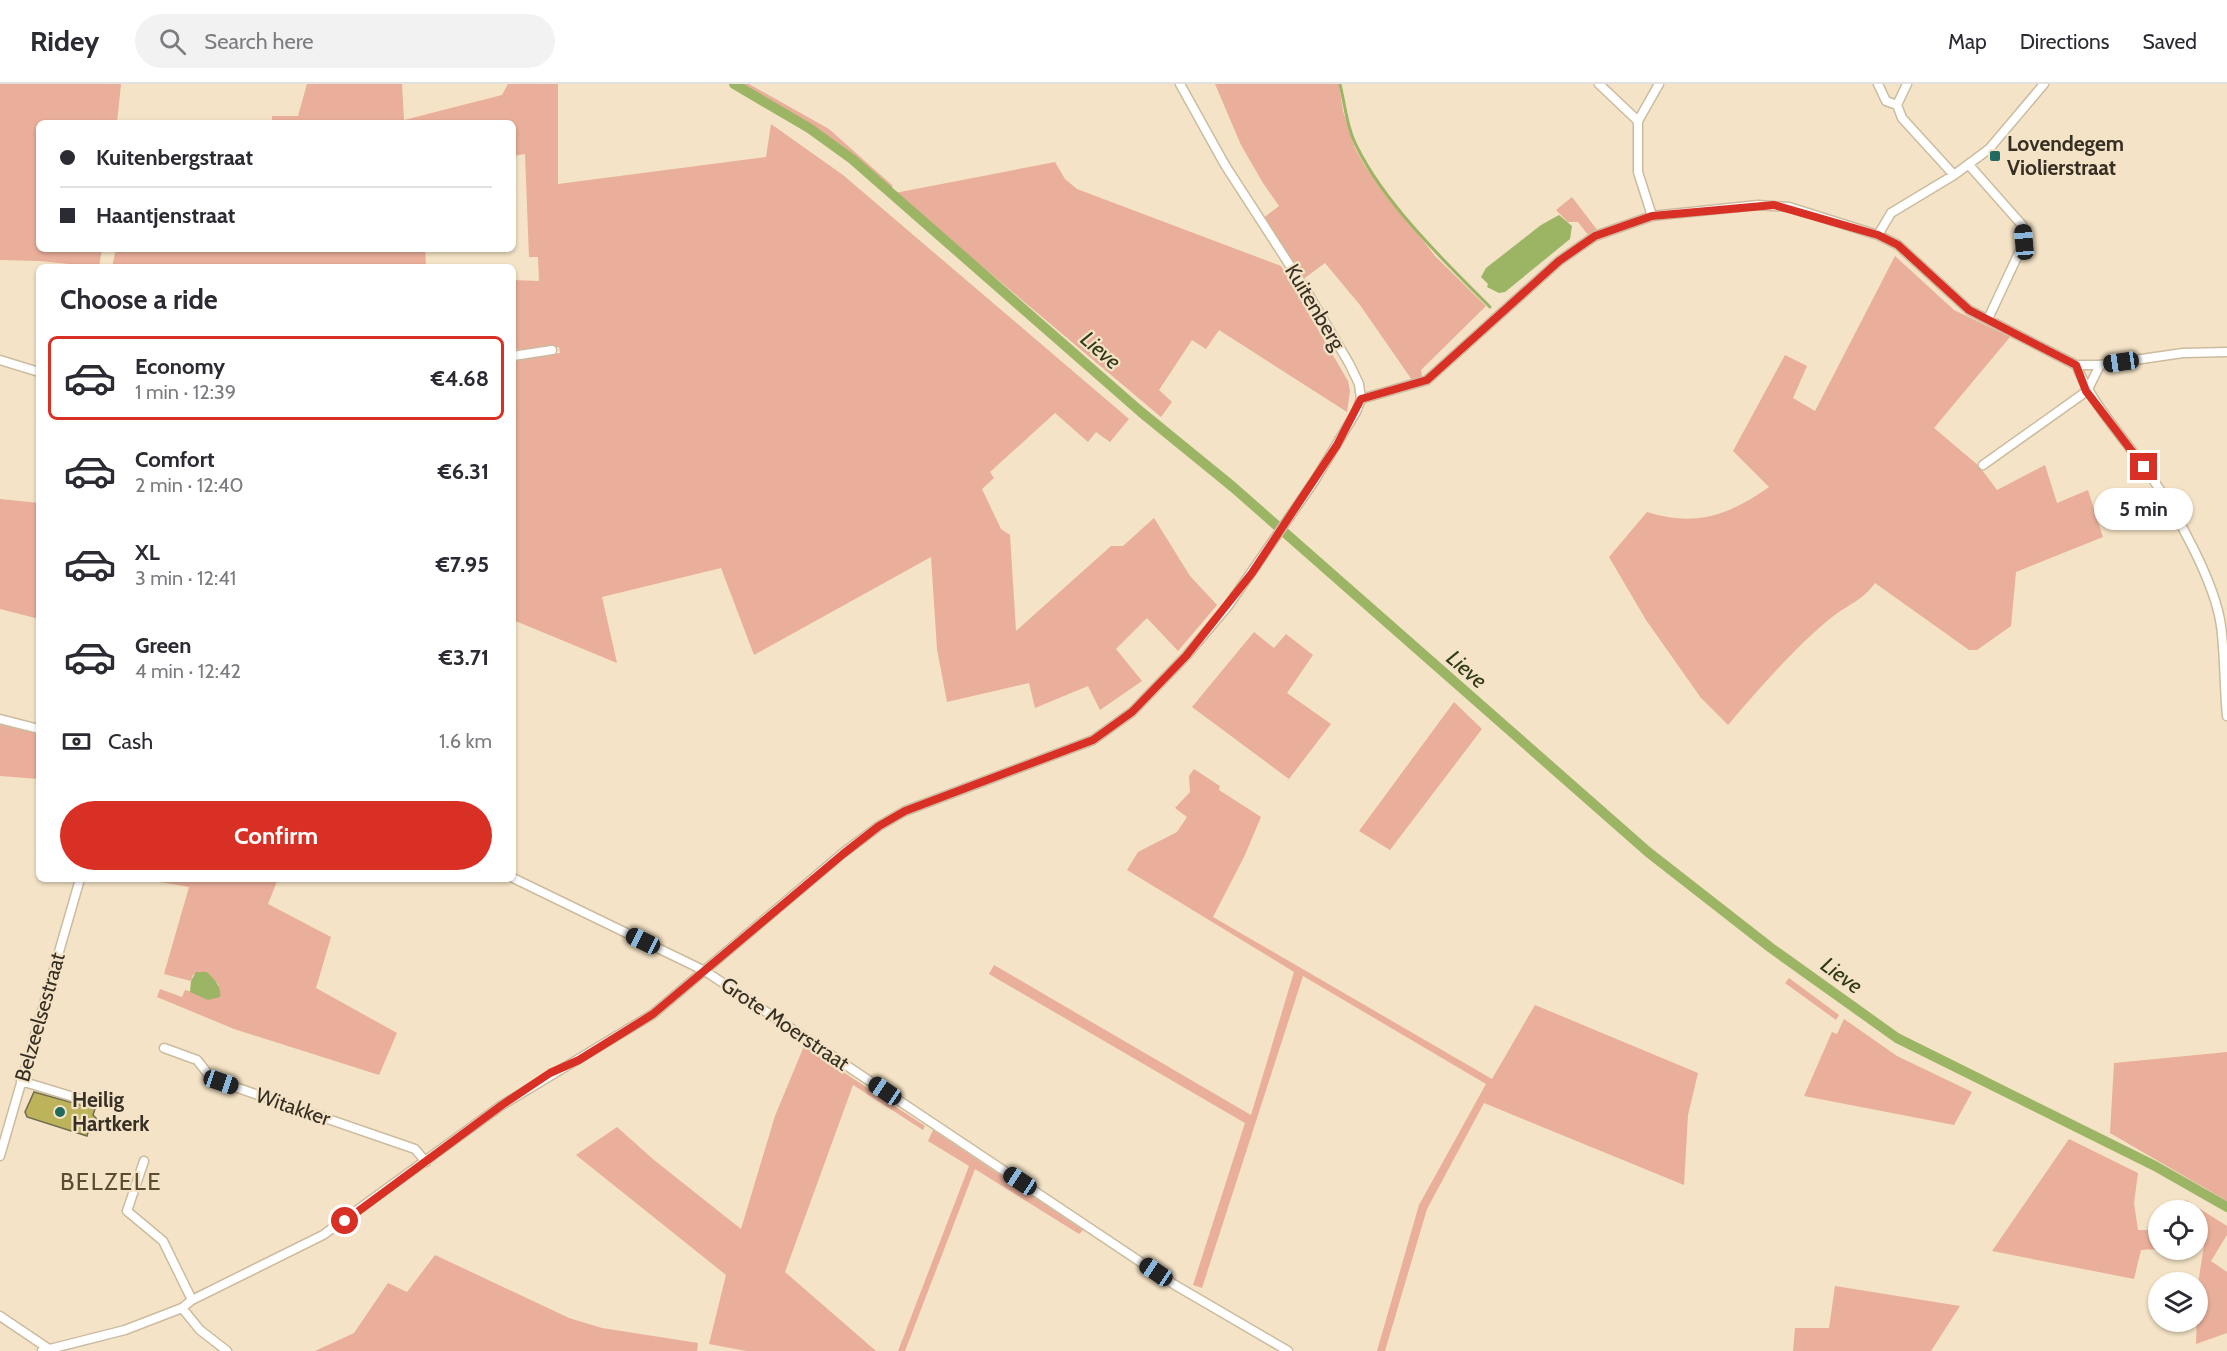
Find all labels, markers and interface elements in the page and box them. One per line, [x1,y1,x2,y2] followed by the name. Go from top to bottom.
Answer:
[135,14,555,68] search box
[30,24,99,58] text: Ridey
[156,25,189,58] icon: search
[204,28,314,55] text: Search here
[1948,29,1987,54] text: Map
[2020,29,2109,54] text: Directions
[2142,29,2197,54] text: Saved
[2007,131,2124,180] place label: Lovendegem Violierstraat
[96,144,253,171] text: Kuitenbergstraat
[1988,149,2002,163] marker: Lovendegem Violierstraat
[96,202,235,229] text: Haantjenstraat
[2013,223,2035,261] car
[1280,259,1351,355] street label: Kuitenberg
[60,283,218,316] text: Choose a ride
[1075,326,1126,375] water label: Lieve
[63,351,117,405] icon: car
[2102,351,2140,373] car
[135,353,225,380] text: Economy
[431,365,489,392] text: €4.68
[135,380,236,404] text: 1 min · 12:39
[63,444,117,498] icon: car
[135,446,214,473] text: Comfort
[2130,453,2157,480] route end
[438,458,489,485] text: €6.31
[135,473,243,497] text: 2 min · 12:40
[2094,488,2194,530] callout: 5 min
[2119,497,2168,521] text: 5 min
[63,537,117,591] icon: car
[135,539,160,566] text: XL
[436,551,489,578] text: €7.95
[135,566,236,590] text: 3 min · 12:41
[63,630,117,684] icon: car
[135,632,191,659] text: Green
[439,644,489,671] text: €3.71
[1441,645,1492,694] water label: Lieve
[135,659,241,683] text: 4 min · 12:42
[60,725,93,758] icon: cash
[108,728,153,755] text: Cash
[439,729,492,753] text: 1.6 km
[60,801,492,870] button: Confirm
[623,925,663,957] car
[9,949,70,1084] street label: Belzeelsestraat
[1816,951,1868,999] water label: Lieve
[716,971,854,1076] street label: Grote Moerstraat
[201,1068,241,1096] car
[865,1073,905,1109] car
[253,1082,334,1131] street label: Witakker
[72,1087,150,1136] place label: Heilig Hartkerk
[53,1105,67,1119] marker: Heilig Hartkerk
[1000,1164,1040,1198] car
[60,1167,162,1196] district label: BELZELE
[2148,1200,2208,1332] map controls
[2148,1200,2208,1260] button: locate
[331,1207,358,1234] route start
[1136,1254,1176,1290] car
[2148,1272,2208,1332] button: layers

